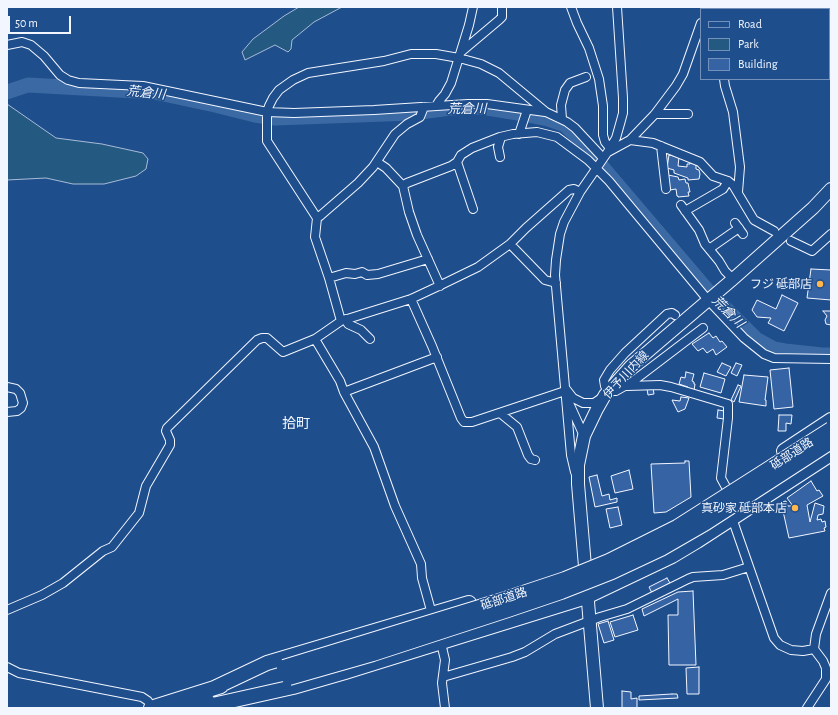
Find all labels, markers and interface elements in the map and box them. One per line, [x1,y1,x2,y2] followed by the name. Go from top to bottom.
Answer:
[10,8,73,34] scale bar
[700,8,830,80] legend
[15,17,38,29] text: 50 m
[738,18,762,30] text: Road
[738,38,759,50] text: Park
[738,58,778,70] text: Building
[126,83,166,103] water label: 荒倉川
[448,101,486,117] water label: 荒倉川
[750,277,812,291] place label: フジ 砥部店
[815,279,825,289] marker: フジ 砥部店
[709,293,747,331] water label: 荒倉川
[600,348,652,402] street label: 伊予川内線
[282,416,310,432] district label: 拾町
[768,435,816,473] street label: 砥部道路
[701,501,787,515] place label: 真砂家 砥部本店
[790,503,800,513] marker: 真砂家 砥部本店
[479,585,529,613] street label: 砥部道路

